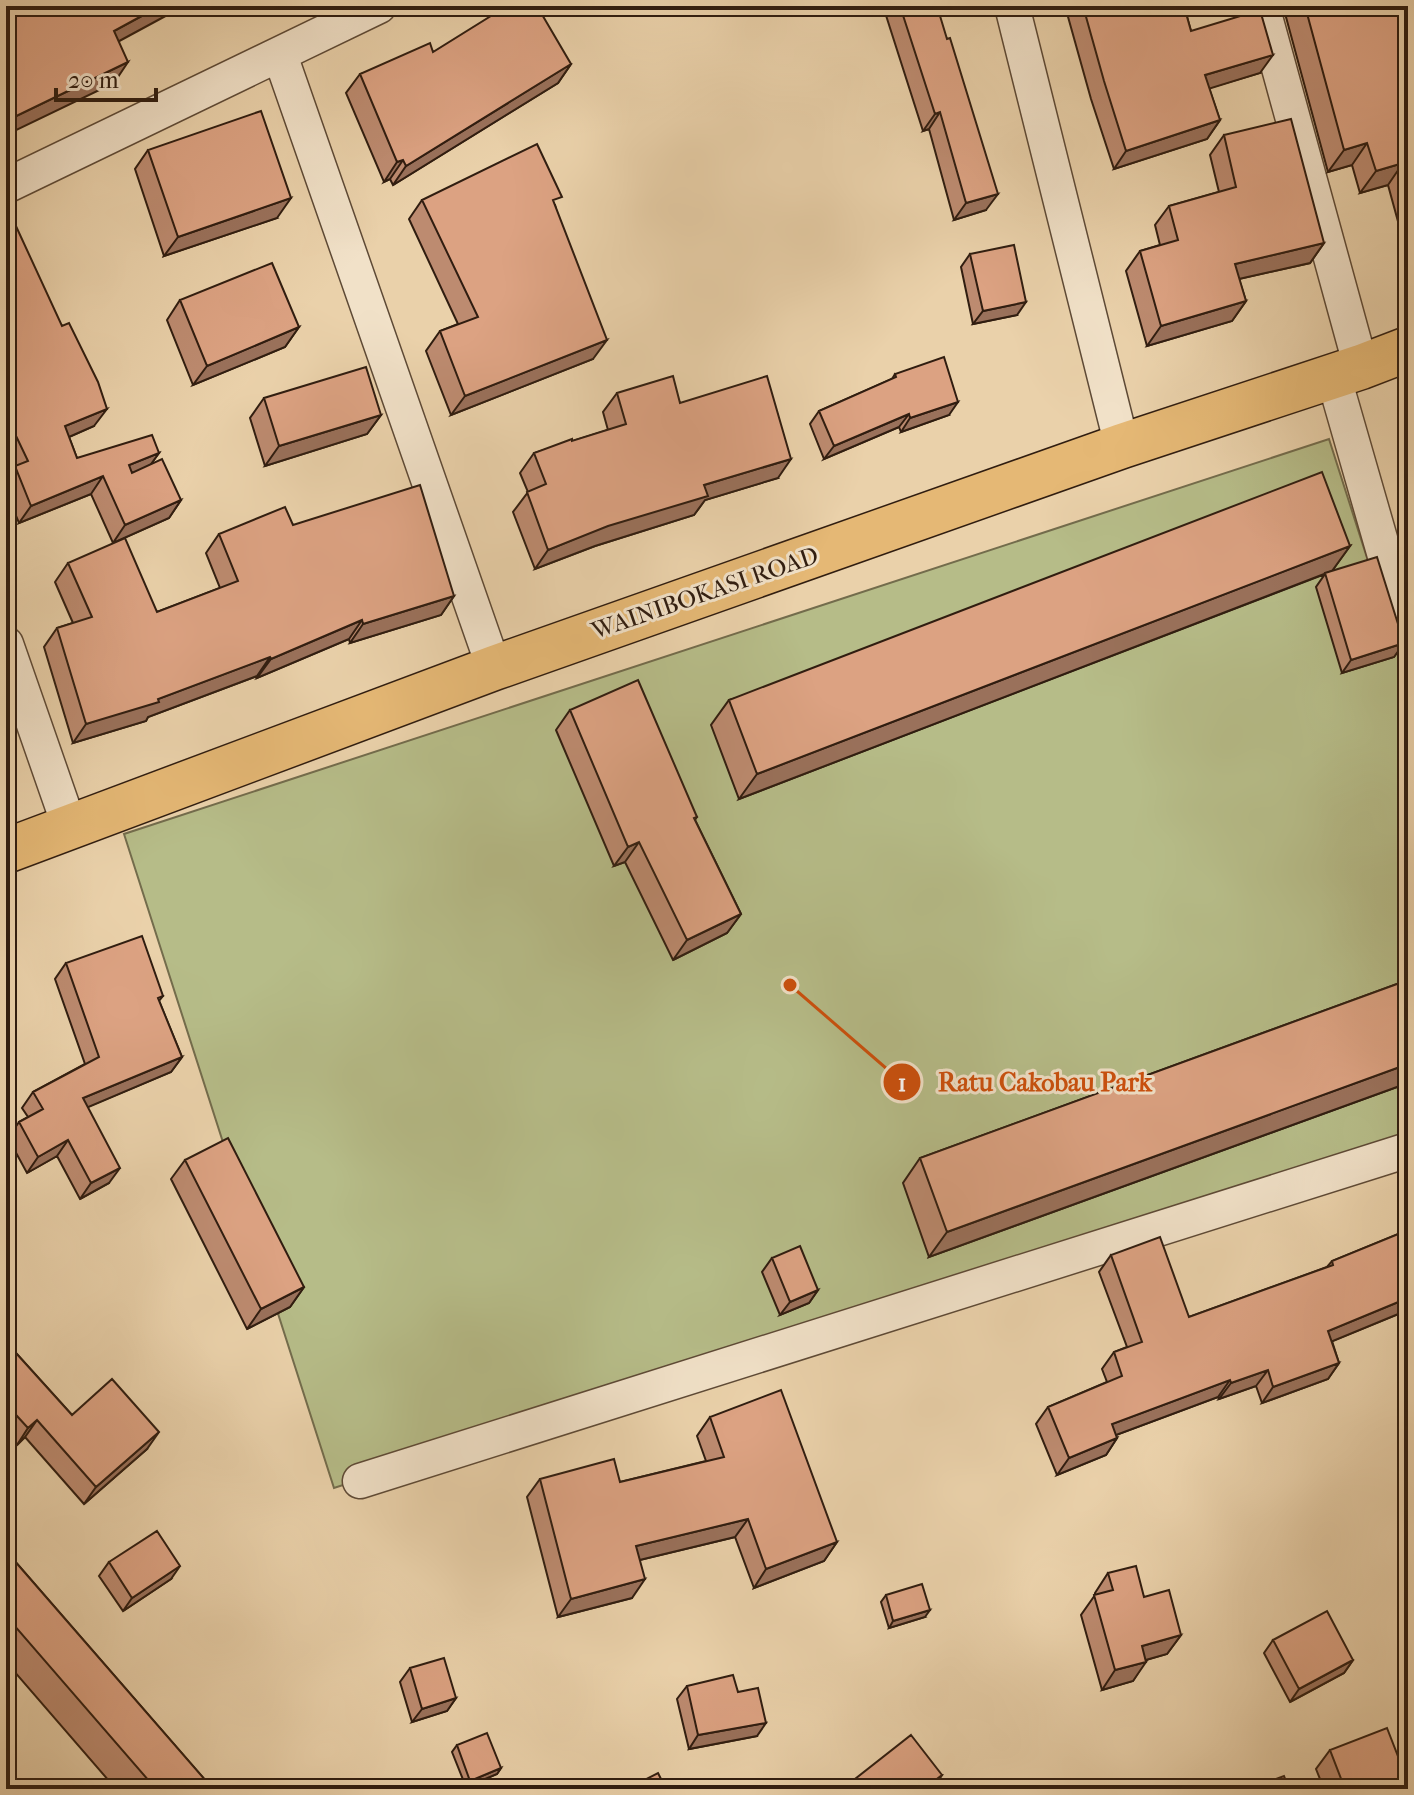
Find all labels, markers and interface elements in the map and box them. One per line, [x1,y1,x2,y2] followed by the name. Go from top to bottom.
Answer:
[56,52,156,102] scale bar
[68,66,119,94] text: 20 m
[587,541,822,645] street label: WAINIBOKASI ROAD
[882,1057,1168,1107] callout: Ratu Cakobau Park
[938,1067,1154,1098] text: Ratu Cakobau Park
[898,1069,906,1097] text: 1

